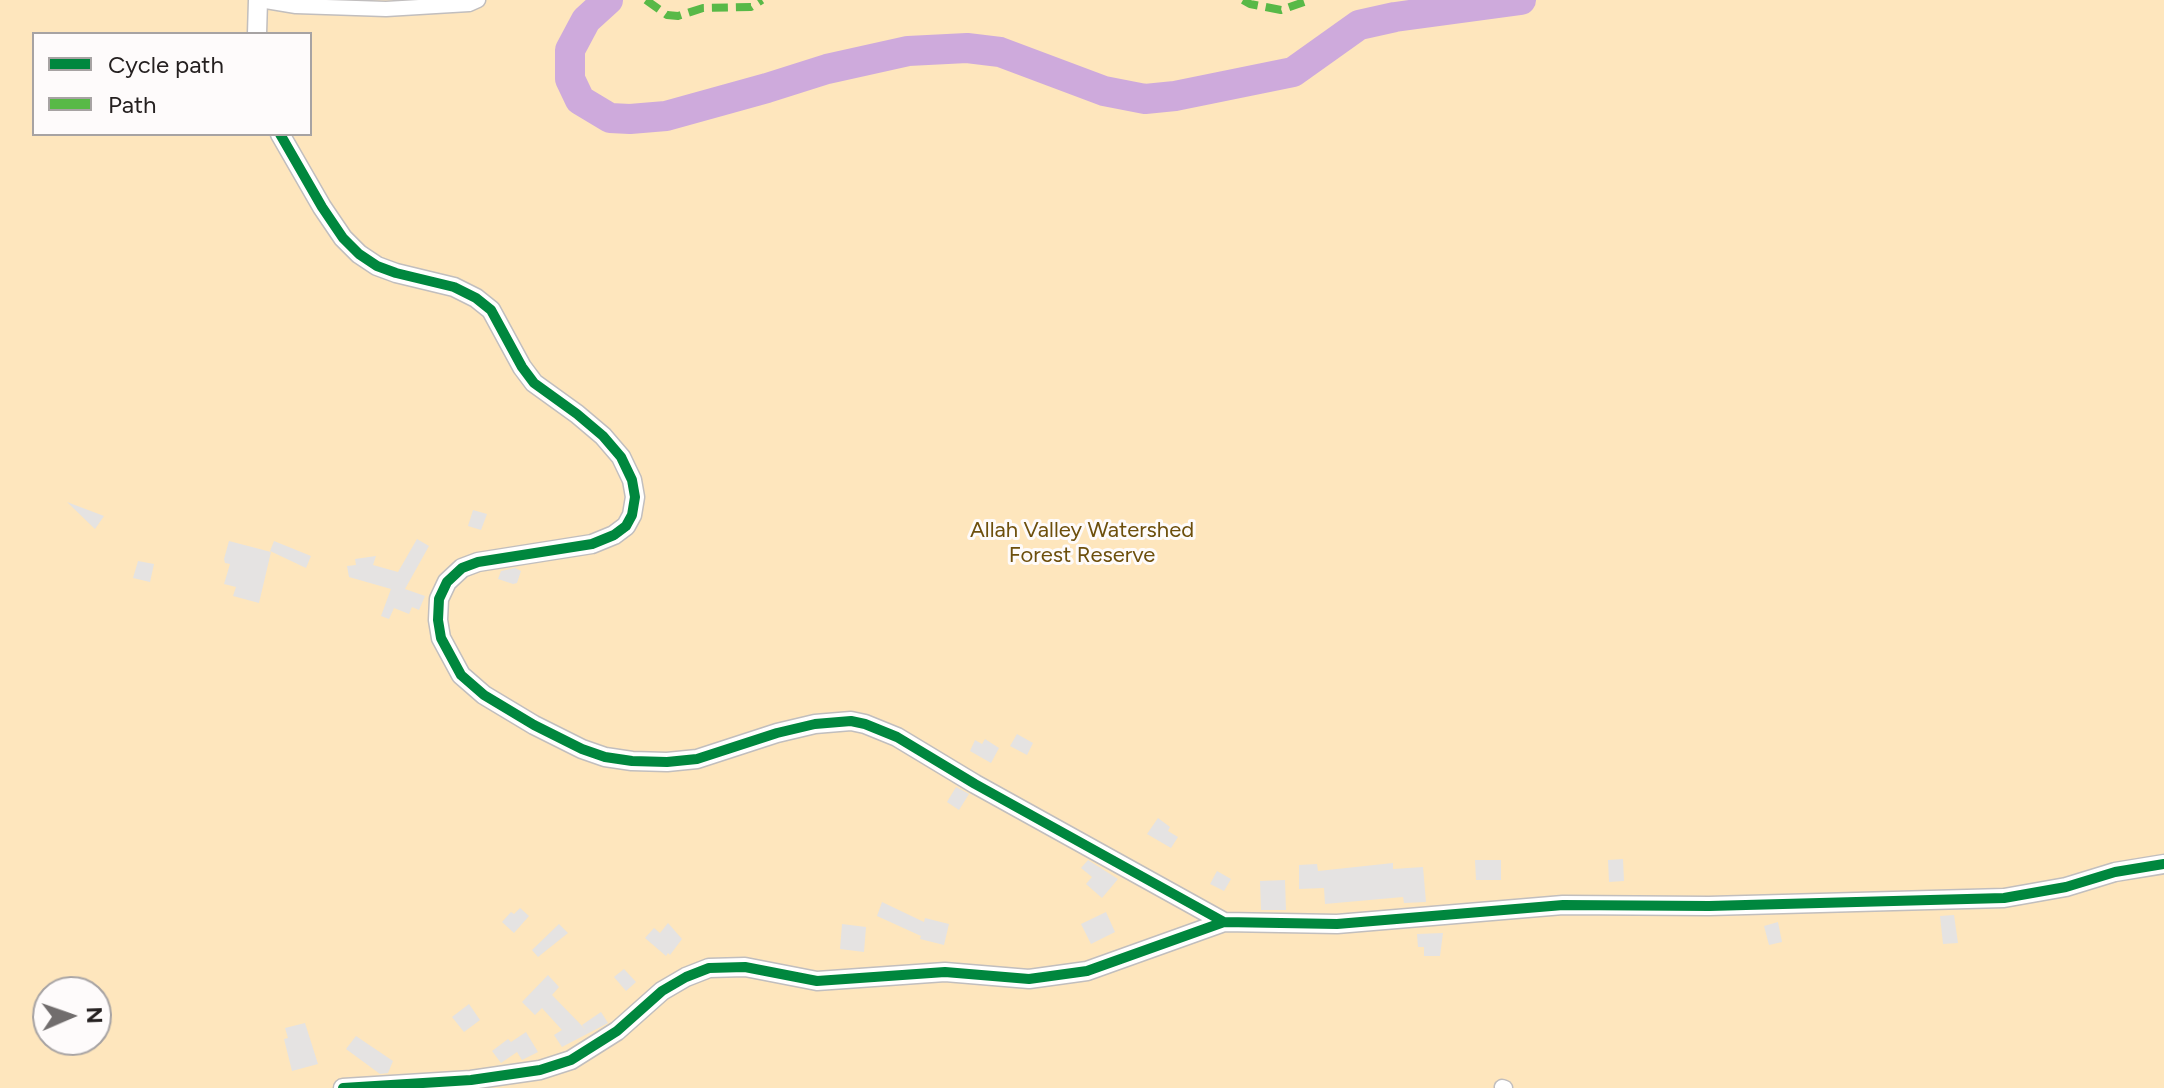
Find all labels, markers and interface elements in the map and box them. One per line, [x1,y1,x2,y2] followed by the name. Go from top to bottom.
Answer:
[32,32,312,136] legend
[108,50,224,79] text: Cycle path
[108,90,156,119] text: Path
[970,518,1194,570] park label: Allah Valley Watershed Forest Reserve
[32,976,112,1056] north arrow
[81,1006,108,1024] text: N

